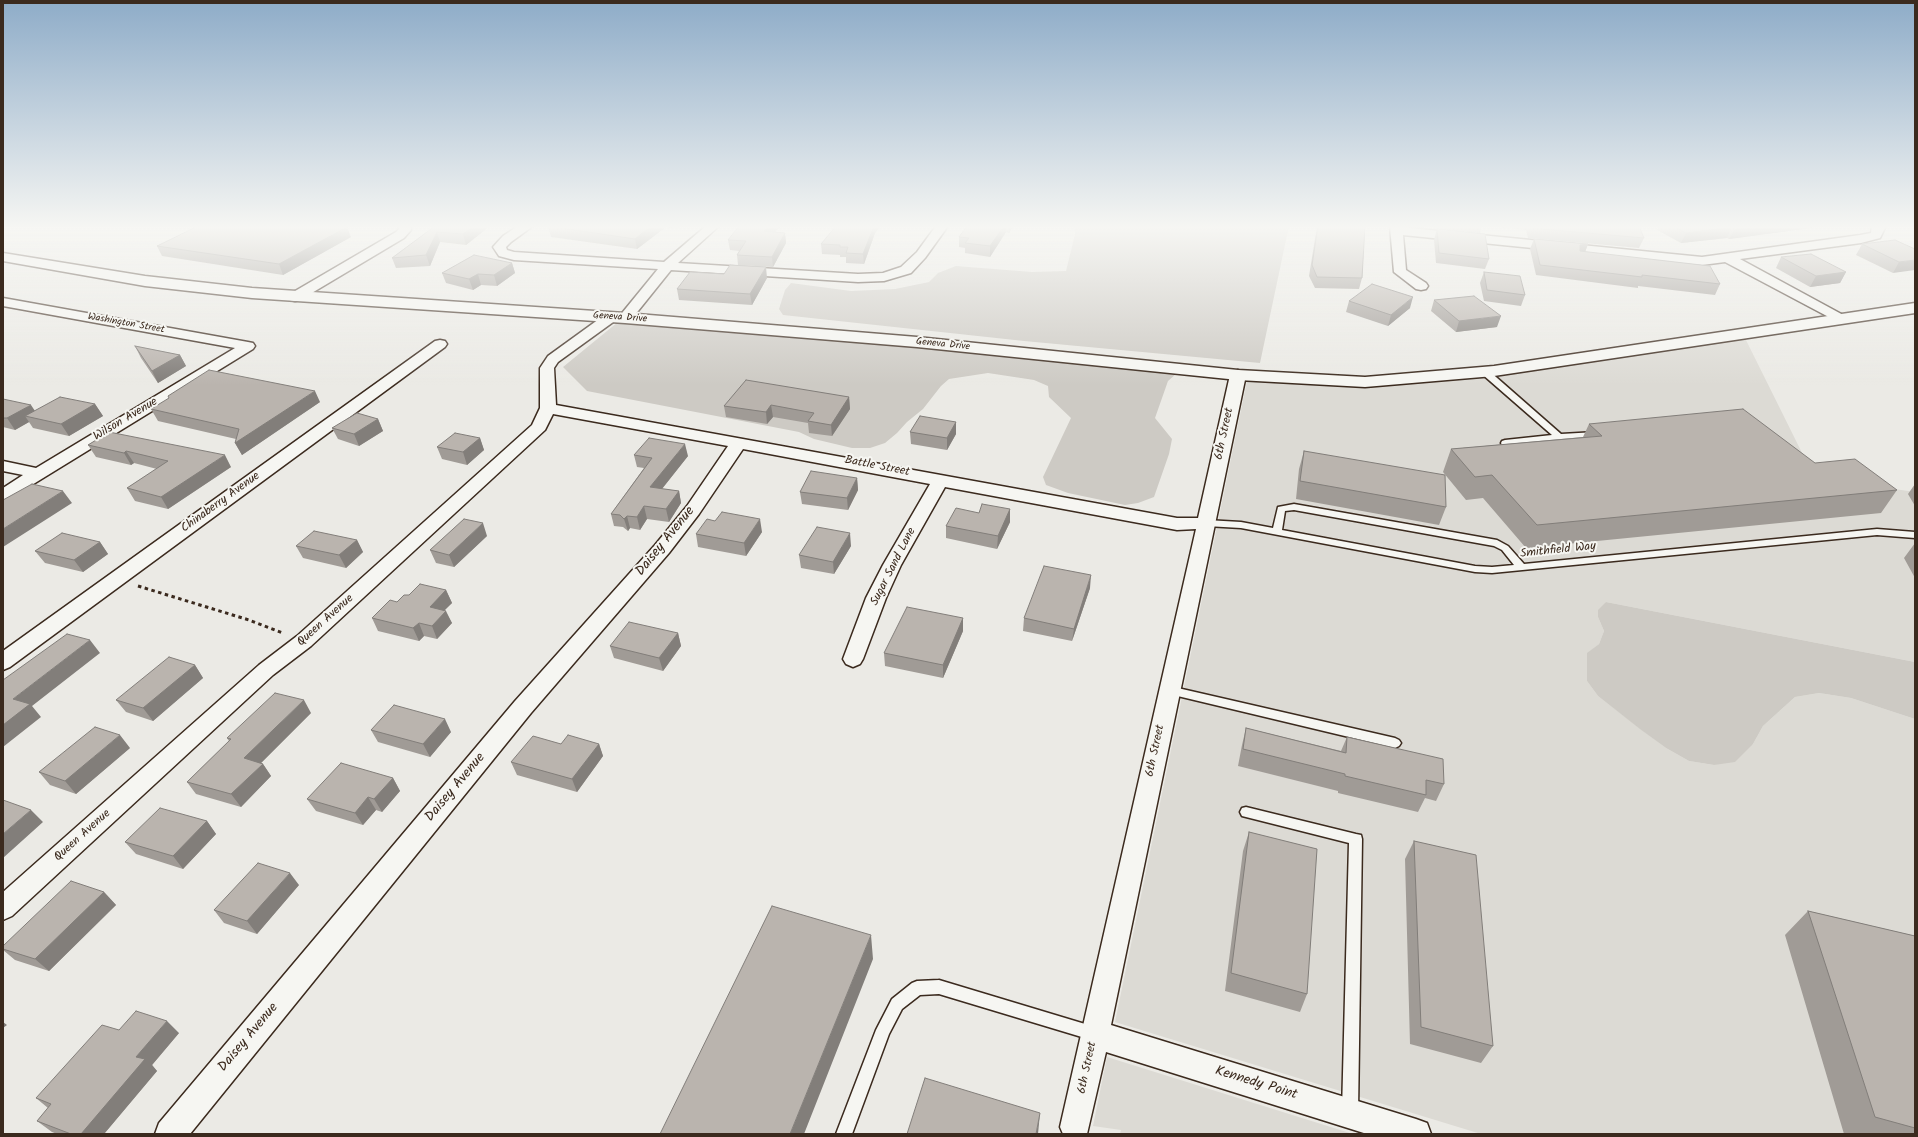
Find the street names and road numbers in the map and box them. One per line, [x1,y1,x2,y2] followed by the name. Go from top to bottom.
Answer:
[593,310,647,326] street label: Geneva Drive
[87,311,165,337] street label: Washington Street
[915,336,971,354] street label: Geneva Drive
[91,395,161,445] street label: Wilson Avenue
[1212,407,1238,461] street label: 6th Street
[843,454,911,480] street label: Battle Street
[179,470,263,536] street label: Chinaberry Avenue
[633,504,699,580] street label: Daisey Avenue
[868,526,920,608] street label: Sugar Sand Lane
[1519,540,1597,562] street label: Smithfield Way
[295,592,357,650] street label: Queen Avenue
[1143,724,1169,778] street label: 6th Street
[422,750,490,826] street label: Daisey Avenue
[52,807,114,865] street label: Queen Avenue
[215,1000,283,1076] street label: Daisey Avenue
[1075,1041,1101,1095] street label: 6th Street
[1213,1064,1299,1104] street label: Kennedy Point

